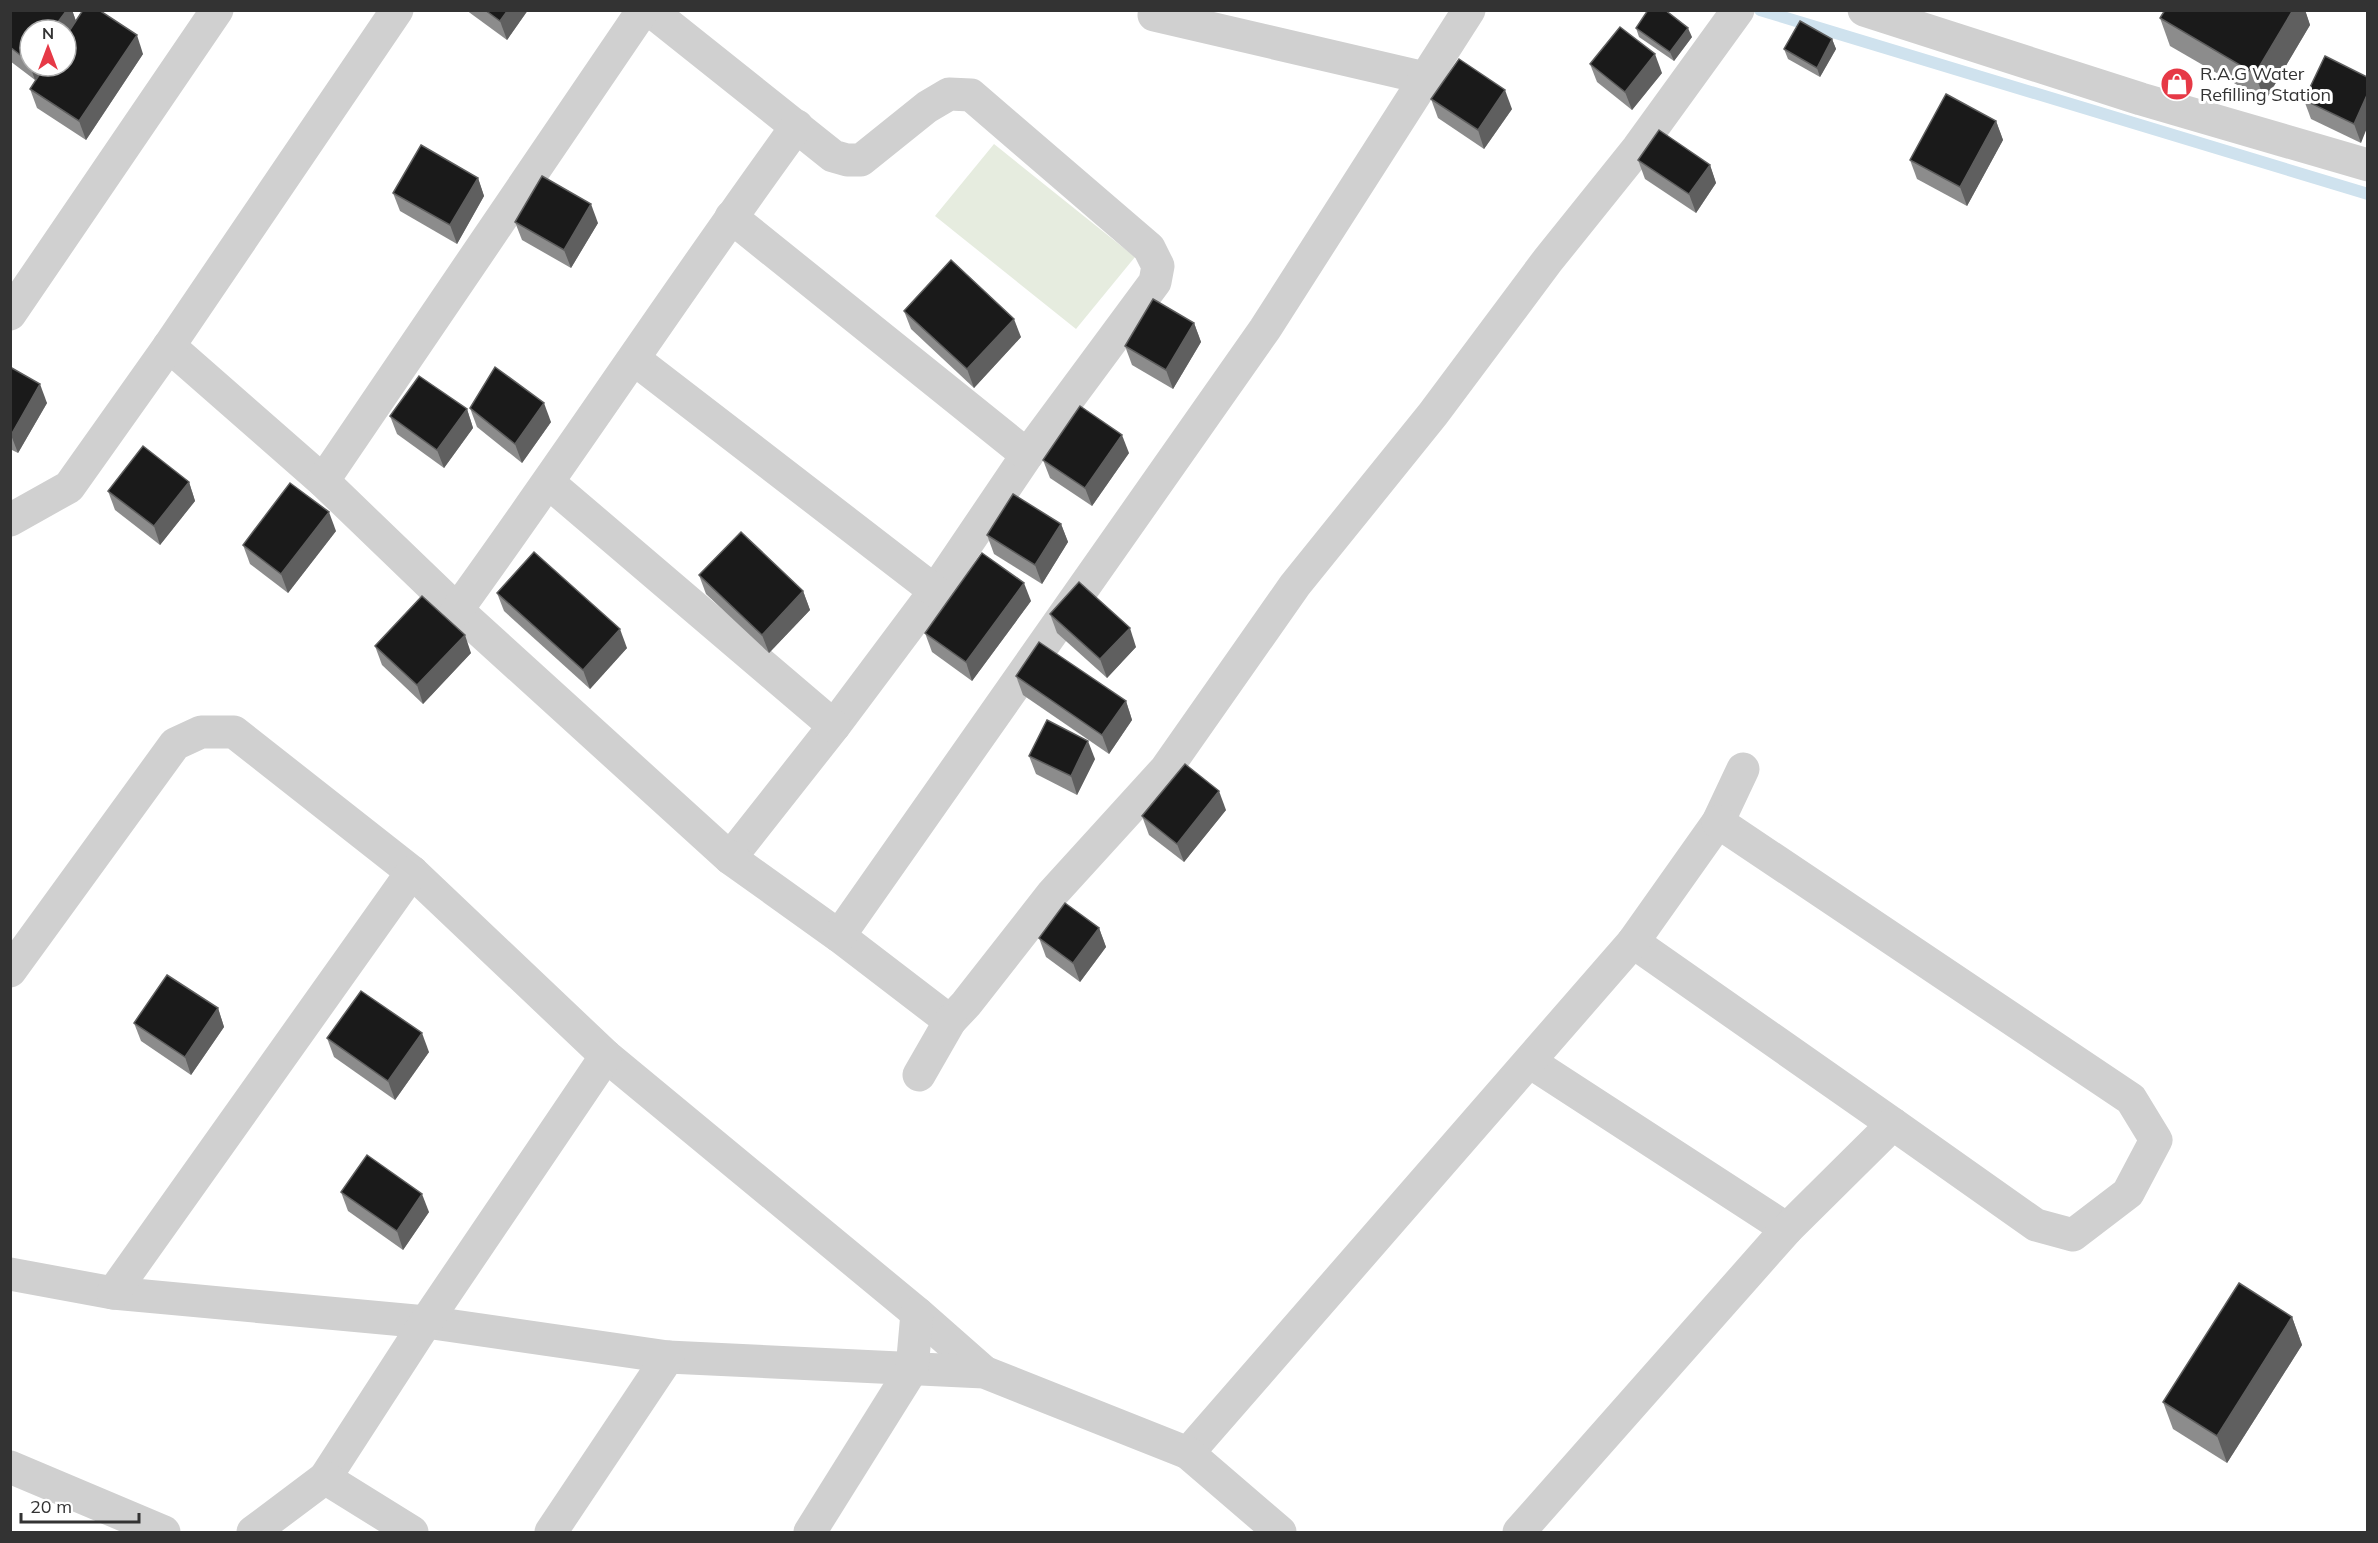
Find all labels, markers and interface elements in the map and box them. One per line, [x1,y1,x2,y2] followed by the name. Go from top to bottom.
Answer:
[18,18,78,78] north arrow
[42,23,54,43] text: N
[2200,62,2331,106] place label: R.A.G Water Refilling Station
[2159,66,2195,102] shop icon: R.A.G Water Refilling Station
[21,1486,140,1524] scale bar
[30,1495,72,1518] text: 20 m

